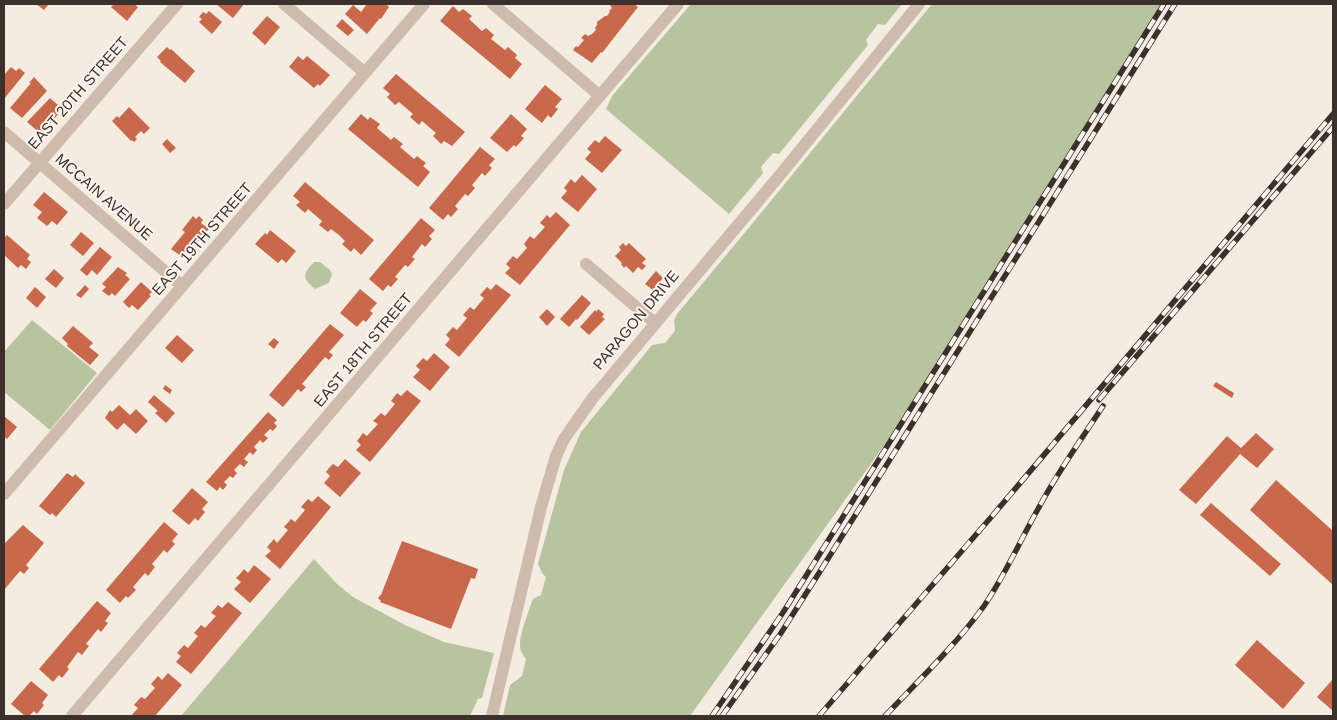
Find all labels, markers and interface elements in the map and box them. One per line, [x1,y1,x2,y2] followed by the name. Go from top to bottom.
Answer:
[24,33,131,152] street label: EAST 20TH STREET
[52,150,156,243] street label: MCCAIN AVENUE
[148,179,255,298] street label: EAST 19TH STREET
[589,267,682,373] street label: PARAGON DRIVE
[310,289,415,410] street label: EAST 18TH STREET

